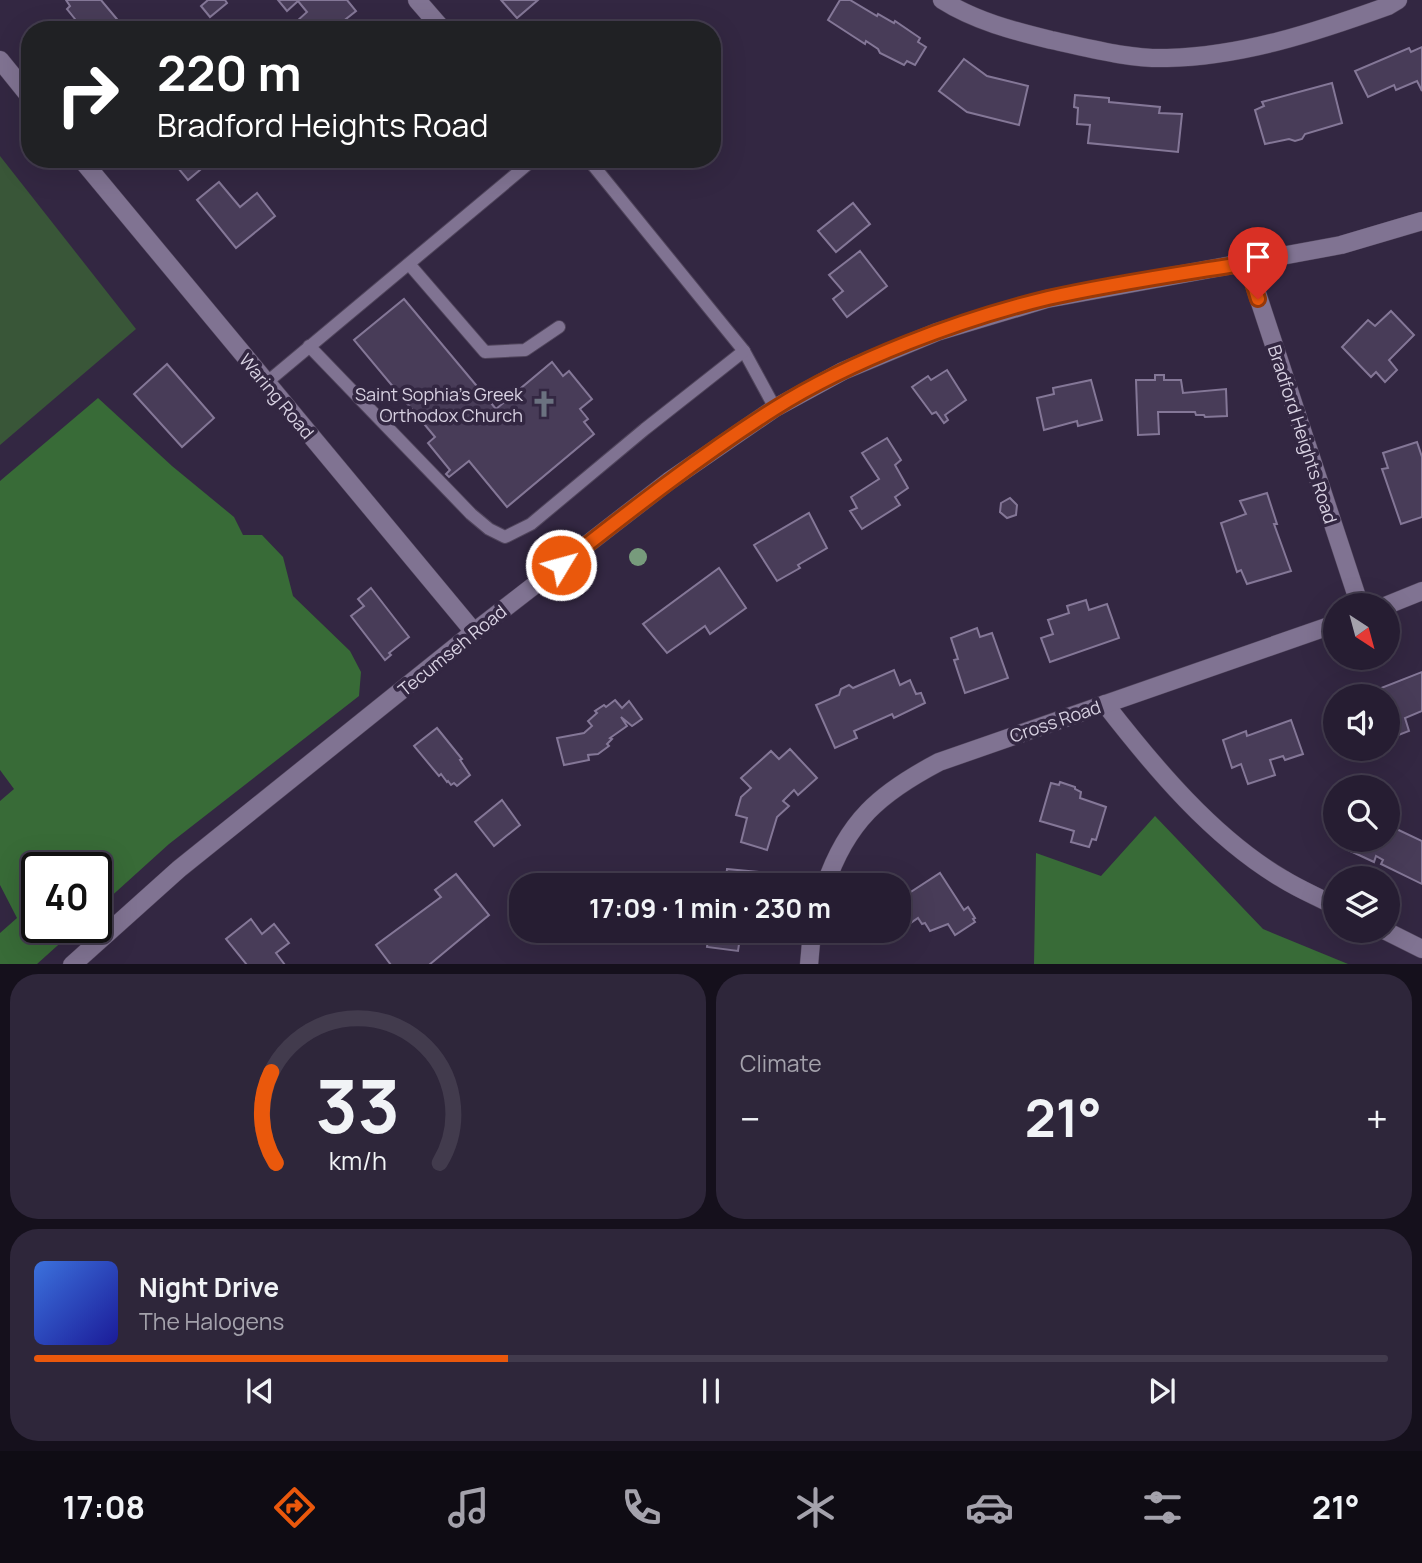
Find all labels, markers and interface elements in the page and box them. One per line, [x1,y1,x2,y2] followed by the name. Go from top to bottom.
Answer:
[157,39,301,106] text: 220 m
[42,49,133,140] icon: right
[157,103,488,147] text: Bradford Heights Road
[1228,227,1288,299] pin
[1239,238,1277,276] icon: arrive
[1263,342,1343,526] street label: Bradford Heights Road
[234,348,320,444] street label: Waring Road
[355,382,524,427] place label: Saint Sophia's Greek Orthodox Church
[529,389,559,419] church icon: Saint Sophia's Greek Orthodox Church
[524,528,598,602] position arrow
[1323,593,1400,670] north arrow
[1323,593,1400,943] map controls
[393,599,511,701] street label: Tecumseh Road
[1323,684,1400,761] button: sound
[1006,694,1104,748] street label: Cross Road
[1323,775,1400,852] button: search
[21,852,112,943] speed limit sign: 40
[1323,866,1400,943] button: layers
[589,890,831,926] text: 17:09 · 1 min · 230 m
[740,1047,822,1079] text: Climate
[316,1055,400,1155] text: 33
[1025,1082,1102,1153] text: 21°
[740,1092,761,1144] text: −
[1366,1092,1388,1144] text: +
[329,1142,387,1177] text: km/h
[139,1269,279,1305] text: Night Drive
[139,1305,284,1337] text: The Halogens
[241,1372,279,1410] icon: previous
[692,1372,730,1410] icon: pause
[1143,1372,1181,1410] icon: next
[270,1483,319,1532] icon: directions
[444,1483,493,1532] icon: music
[617,1483,666,1532] icon: phone
[791,1483,840,1532] icon: climate
[965,1483,1014,1532] icon: car
[1138,1483,1187,1532] icon: filters
[62,1485,145,1529] text: 17:08
[1312,1485,1360,1529] text: 21°

